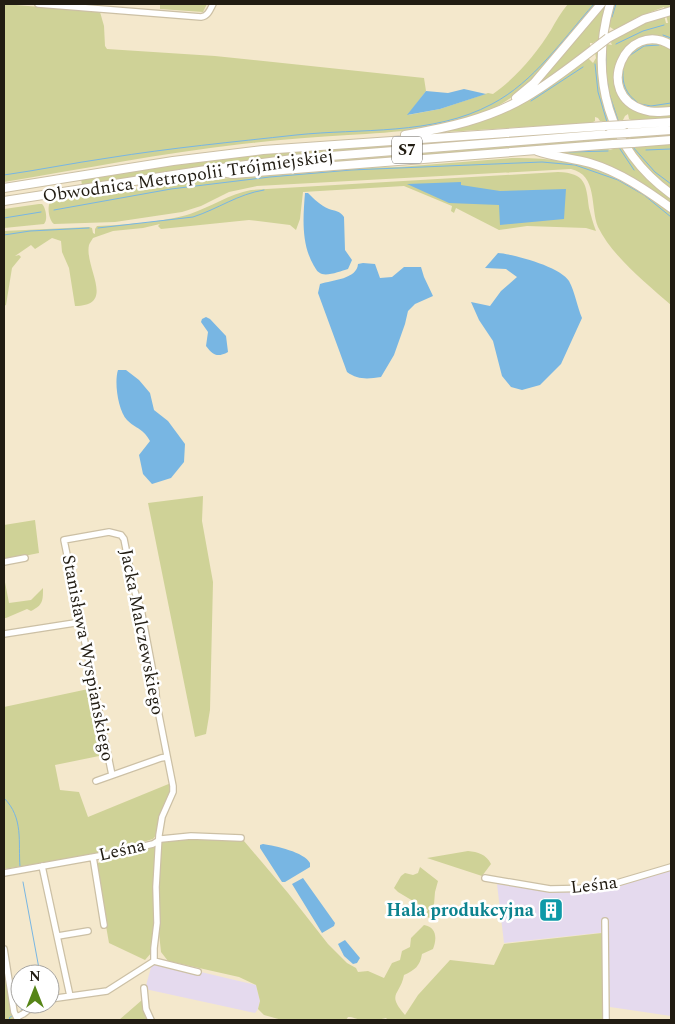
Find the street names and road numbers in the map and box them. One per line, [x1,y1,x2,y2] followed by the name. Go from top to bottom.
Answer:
[392,136,422,164] road number: S7
[41,142,335,210] street label: Obwodnica Metropolii Trójmiejskiej
[113,547,171,717] street label: Jacka Malczewskiego
[55,552,121,764] street label: Stanisława Wyspiańskiego
[96,832,148,868] street label: Leśna
[569,869,619,901] street label: Leśna

